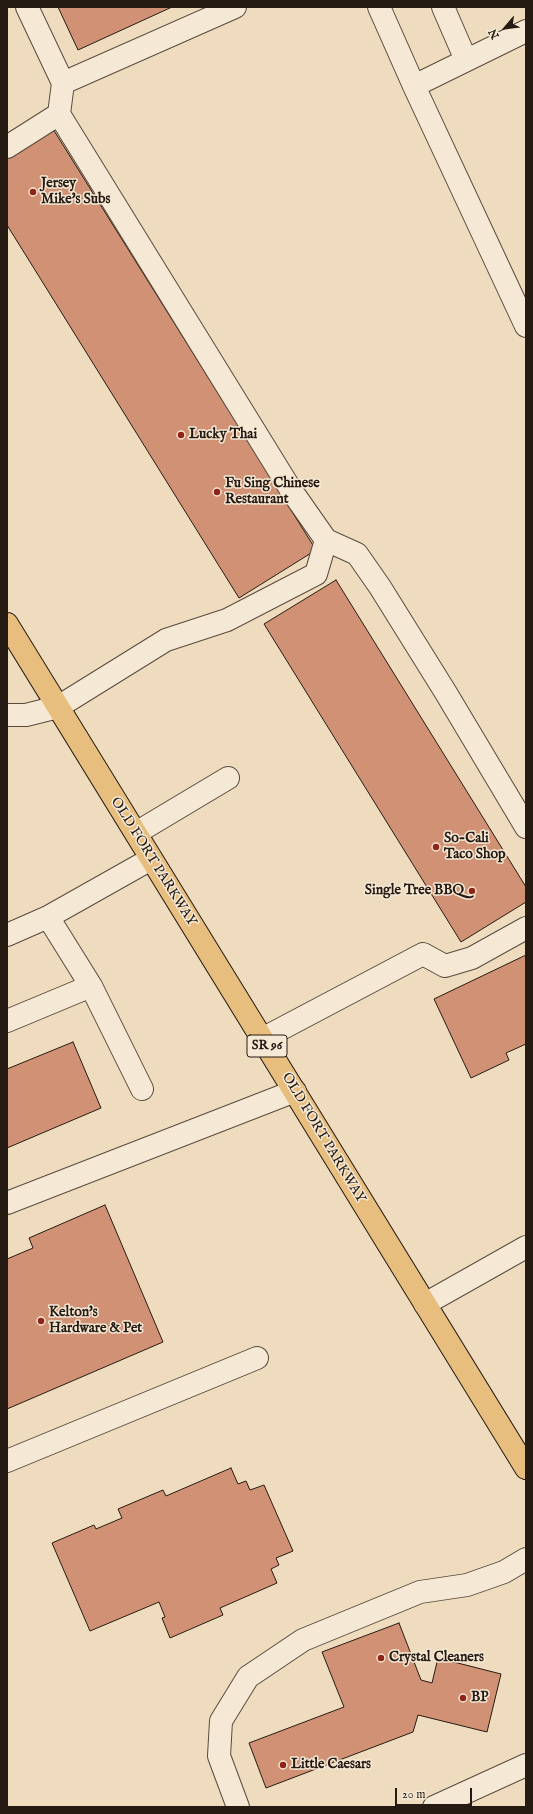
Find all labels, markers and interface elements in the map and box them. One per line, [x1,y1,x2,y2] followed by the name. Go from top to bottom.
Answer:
[485,8,525,48] north arrow
[486,26,503,41] text: N
[41,176,110,208] place label: Jersey Mike's Subs
[28,187,38,197] marker: Jersey Mike's Subs
[189,427,257,443] place label: Lucky Thai
[176,430,186,440] marker: Lucky Thai
[225,476,320,508] place label: Fu Sing Chinese Restaurant
[212,487,222,497] marker: Fu Sing Chinese Restaurant
[106,794,200,930] street label: OLD FORT PARKWAY
[444,831,506,864] place label: So-Cali Taco Shop
[431,842,441,852] marker: So-Cali Taco Shop
[365,883,464,899] place label: Single Tree BBQ
[467,886,477,896] marker: Single Tree BBQ
[247,1035,287,1057] road number: SR 96
[277,1070,369,1206] street label: OLD FORT PARKWAY
[49,1305,142,1338] place label: Kelton's Hardware & Pet
[36,1316,46,1326] marker: Kelton's Hardware & Pet
[389,1650,484,1666] place label: Crystal Cleaners
[376,1653,386,1663] marker: Crystal Cleaners
[471,1690,488,1706] place label: BP
[458,1693,468,1703] marker: BP
[291,1757,371,1773] place label: Little Caesars
[278,1760,288,1770] marker: Little Caesars
[397,1780,474,1806] scale bar
[402,1787,425,1802] text: 20 m

